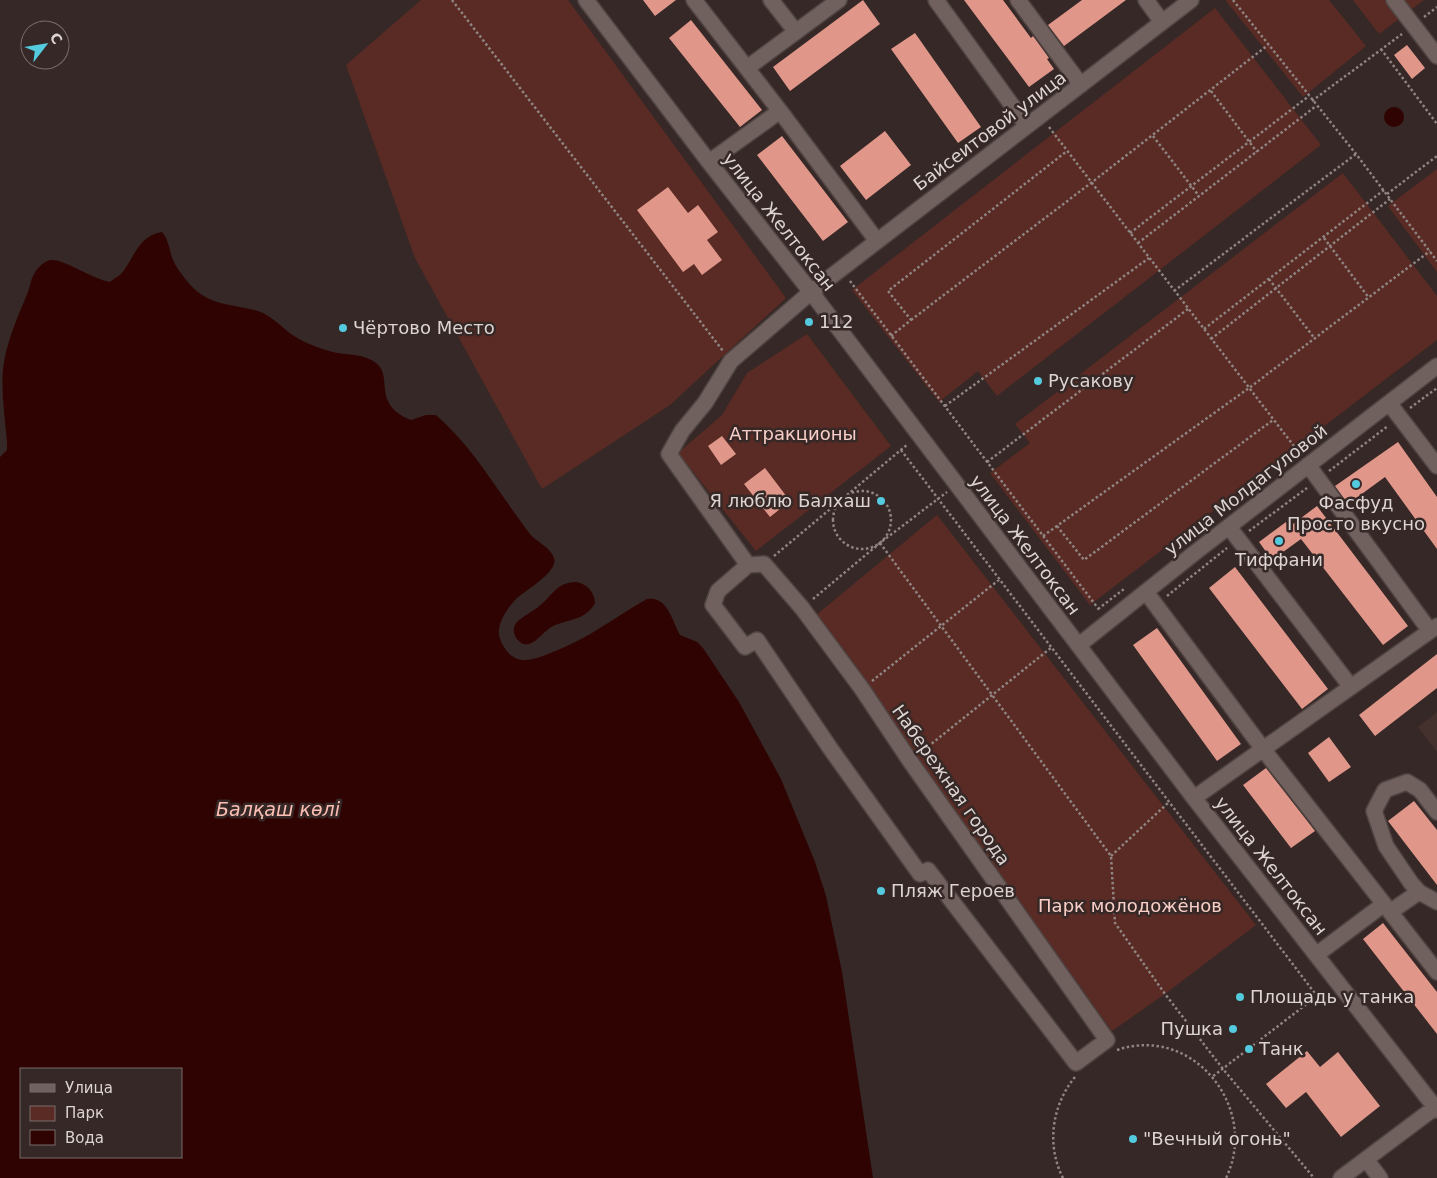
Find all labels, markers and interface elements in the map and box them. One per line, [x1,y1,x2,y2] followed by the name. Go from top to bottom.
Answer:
[20,20,70,70] north arrow
[47,30,66,47] text: С
[909,66,1070,195] street label: Байсеитовой улица
[719,148,840,295] street label: улица Желтоксан
[819,311,853,332] place label: 112
[803,316,815,328] marker: 112
[353,317,495,338] place label: Чёртово Место
[337,322,349,334] marker: Чёртово Место
[1048,370,1134,391] place label: Русакову
[1032,375,1044,387] marker: Русакову
[1160,420,1331,560] street label: улица Молдагуловой
[729,423,857,444] park label: Аттракционы
[966,471,1085,619] street label: улица Желтоксан
[1350,478,1362,490] marker: Фасфуд Просто вкусно
[710,490,871,511] place label: Я люблю Балхаш
[1287,492,1425,534] place label: Фасфуд Просто вкусно
[875,495,887,507] marker: Я люблю Балхаш
[1273,535,1285,547] marker: Тиффани
[1234,549,1323,570] place label: Тиффани
[888,700,1015,869] street label: Набережная города
[1211,792,1332,939] street label: улица Желтоксан
[216,798,341,820] water label: Балқаш көлі
[891,880,1015,901] place label: Пляж Героев
[875,885,887,897] marker: Пляж Героев
[1038,895,1222,916] park label: Парк молодожёнов
[1250,986,1414,1007] place label: Площадь у танка
[1234,991,1246,1003] marker: Площадь у танка
[1160,1018,1223,1039] place label: Пушка
[1227,1023,1239,1035] marker: Пушка
[1258,1038,1304,1059] place label: Танк
[1243,1043,1255,1055] marker: Танк
[20,1068,182,1158] legend
[65,1079,113,1097] text: Улица
[65,1104,104,1122] text: Парк
[1143,1128,1291,1149] place label: "Вечный огонь"
[65,1129,104,1147] text: Вода
[1127,1133,1139,1145] marker: "Вечный огонь"

